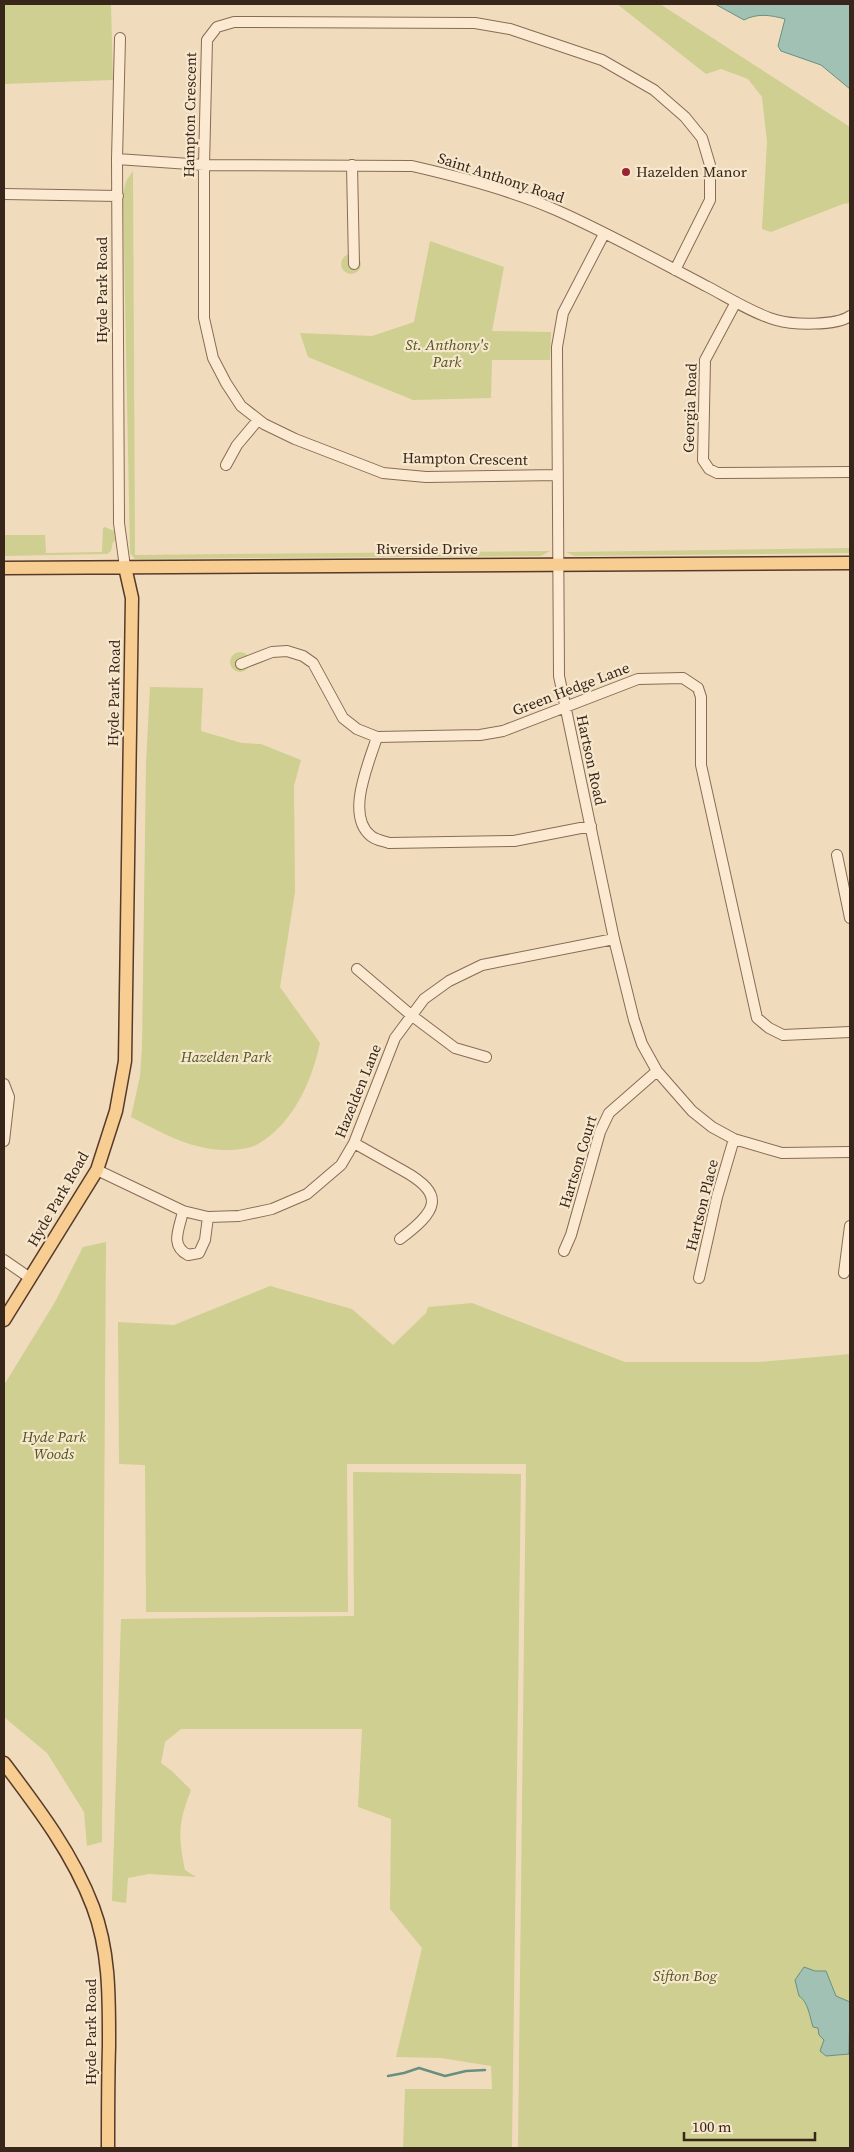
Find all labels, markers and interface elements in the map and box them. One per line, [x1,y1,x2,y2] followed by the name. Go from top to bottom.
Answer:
[178,52,201,178] street label: Hampton Crescent
[435,147,568,208] street label: Saint Anthony Road
[636,161,748,182] place label: Hazelden Manor
[620,166,632,178] marker: Hazelden Manor
[91,236,112,343] street label: Hyde Park Road
[406,334,489,372] park label: St. Anthony's Park
[677,362,702,453] street label: Georgia Road
[402,447,528,470] street label: Hampton Crescent
[376,538,478,559] street label: Riverside Drive
[102,639,125,747] street label: Hyde Park Road
[509,656,633,721] street label: Green Hedge Lane
[572,713,611,808] street label: Hartson Road
[329,1040,386,1141] street label: Hazelden Lane
[180,1046,272,1067] park label: Hazelden Park
[553,1113,602,1211] street label: Hartson Court
[22,1147,94,1250] street label: Hyde Park Road
[680,1157,723,1253] street label: Hartson Place
[21,1426,87,1464] park label: Hyde Park Woods
[653,1965,718,1986] park label: Sifton Bog
[80,1978,101,2085] street label: Hyde Park Road
[684,2110,815,2142] scale bar
[692,2116,732,2137] text: 100 m

